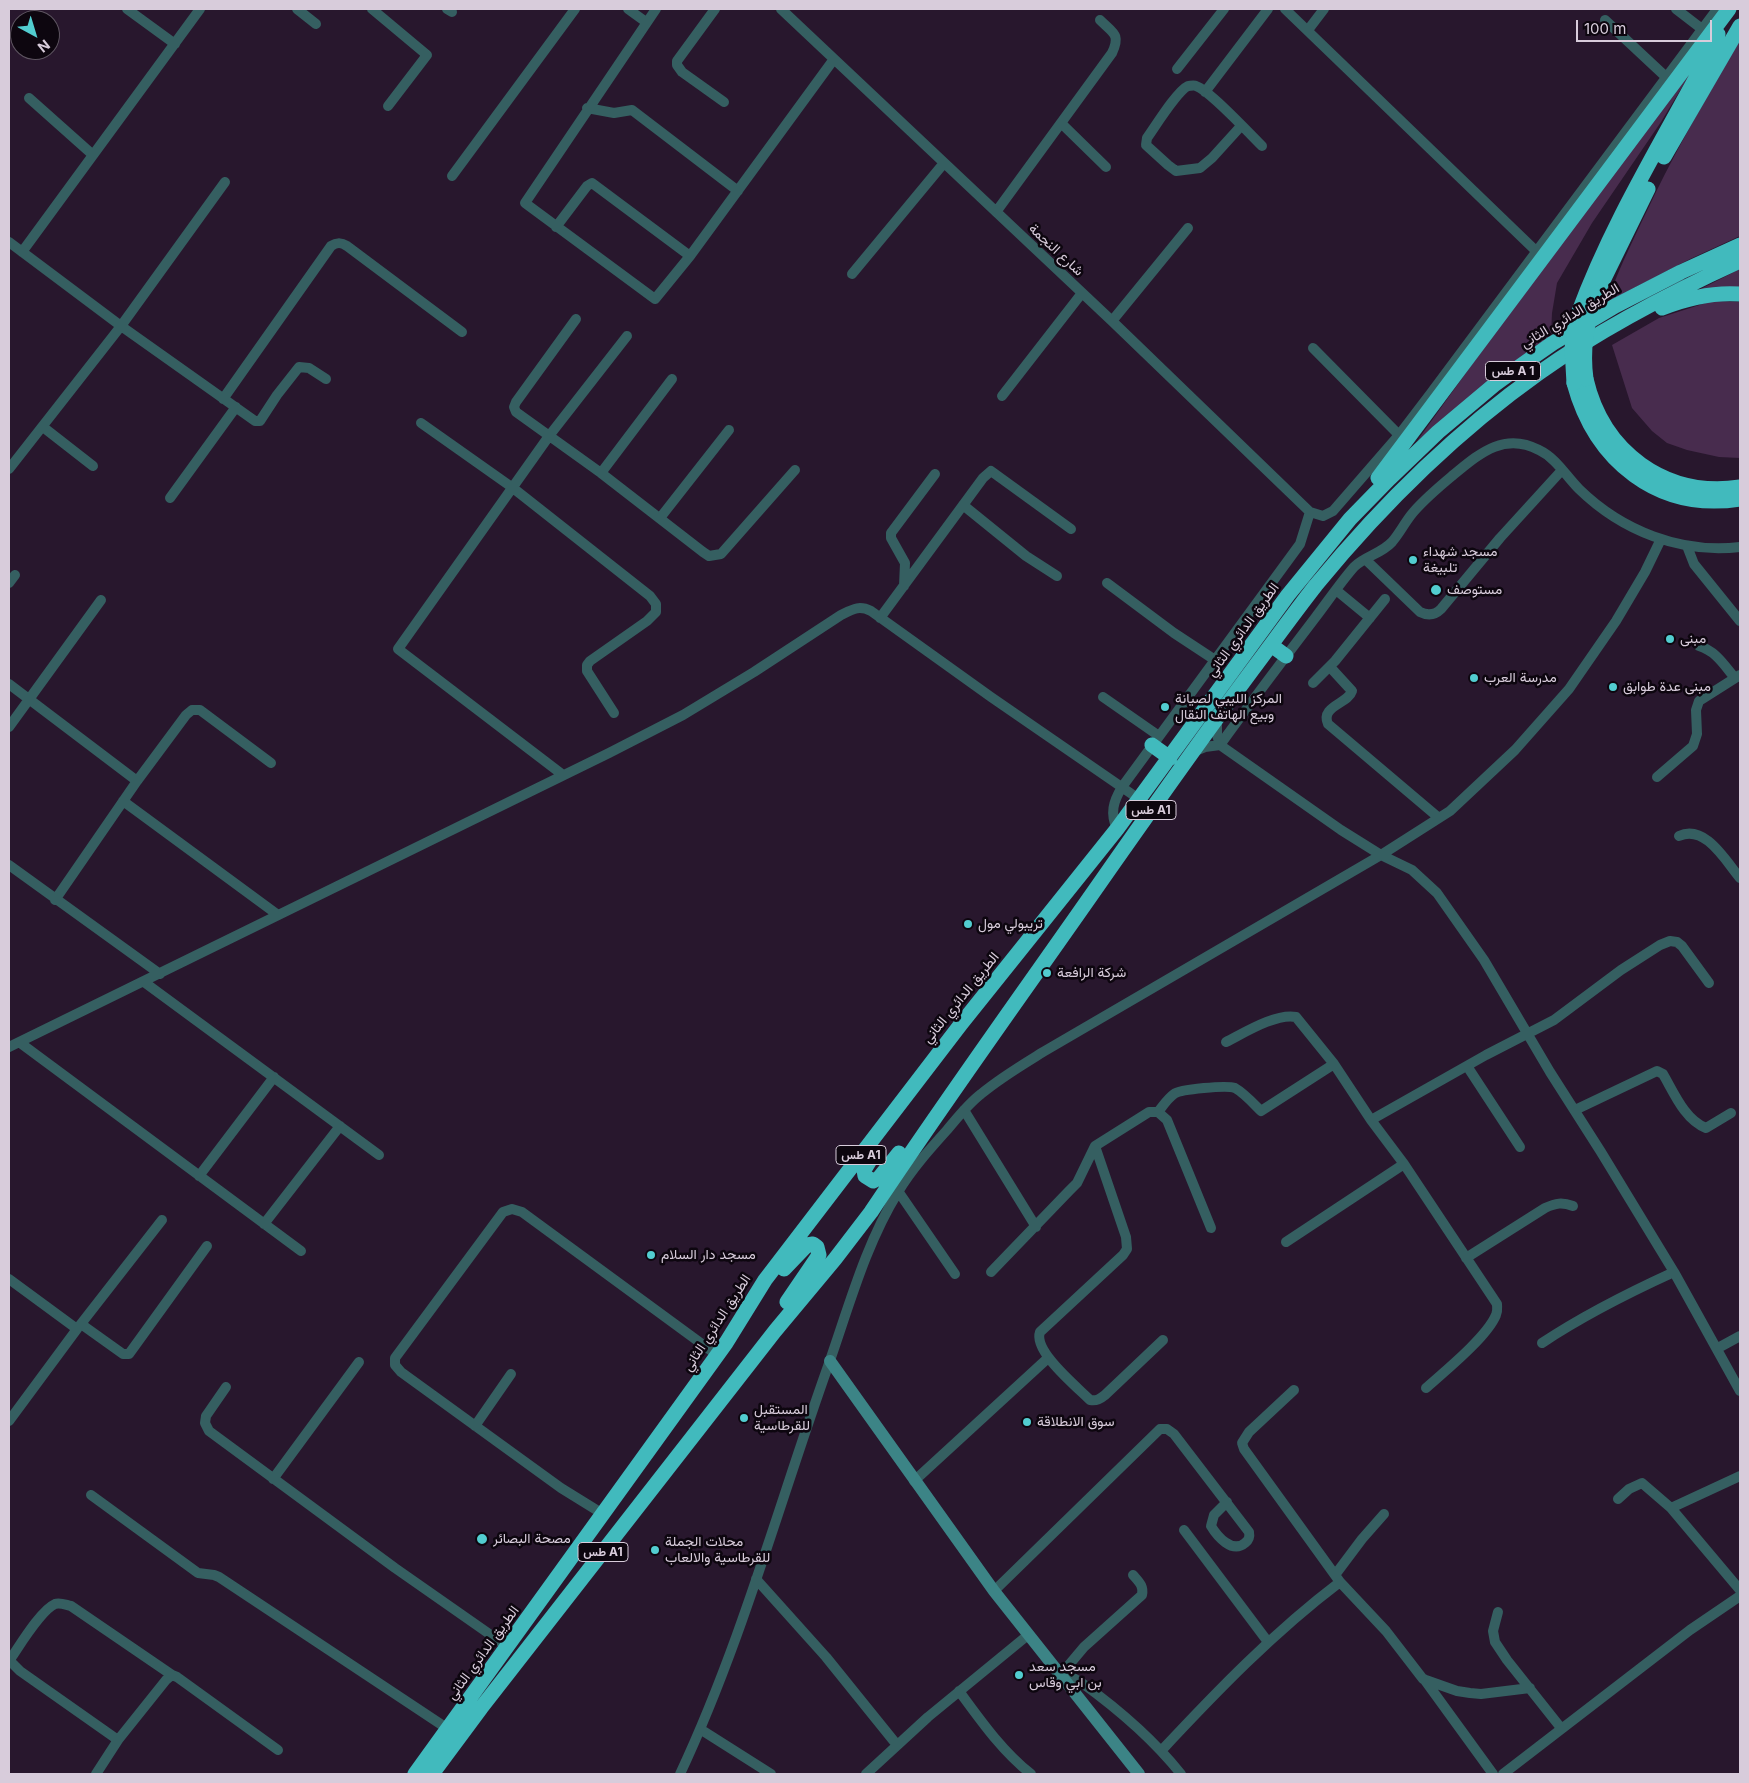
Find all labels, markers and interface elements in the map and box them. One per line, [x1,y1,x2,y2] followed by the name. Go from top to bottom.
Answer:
[10,10,60,60] north arrow
[1579,10,1715,42] scale bar
[1584,19,1626,38] text: 100 m
[35,36,54,56] text: N
[1025,220,1087,280] street label: شارع النجمة
[1518,280,1622,352] street label: الطريق الدائري الثاني
[1486,362,1540,381] road number: طس A 1
[1423,544,1498,576] place label: مسجد شهداء تلبيغة
[1407,554,1419,566] marker: مسجد شهداء تلبيغة
[1203,580,1283,680] street label: الطريق الدائري الثاني
[1447,582,1502,598] place label: مستوصف
[1429,583,1443,597] marker: مستوصف
[1680,631,1706,647] place label: مبنى
[1664,633,1676,645] marker: مبنى
[1484,670,1557,686] place label: مدرسة العرب
[1468,672,1480,684] marker: مدرسة العرب
[1623,679,1711,695] place label: مبنى عدة طوابق
[1607,681,1619,693] marker: مبنى عدة طوابق
[1175,691,1282,724] place label: المركز الليبي لصيانة وبيع الهاتف النقال
[1159,701,1171,713] marker: المركز الليبي لصيانة وبيع الهاتف النقال
[1126,800,1176,820] road number: طس A1
[978,916,1043,932] place label: تريبولي مول
[962,918,974,930] marker: تريبولي مول
[919,949,1003,1047] street label: الطريق الدائري الثاني
[1057,965,1126,981] place label: شركة الرافعة
[1041,967,1053,979] marker: شركة الرافعة
[836,1146,886,1164] road number: طس A1
[661,1247,756,1263] place label: مسجد دار السلام
[645,1249,657,1261] marker: مسجد دار السلام
[679,1271,755,1375] street label: الطريق الدائري الثاني
[754,1402,810,1434] place label: المستقبل للقرطاسية
[738,1412,750,1424] marker: المستقبل للقرطاسية
[1037,1414,1115,1430] place label: سوق الانطلاقة
[1021,1416,1033,1428] marker: سوق الانطلاقة
[493,1531,571,1547] place label: مصحة البصائر
[475,1532,489,1546] marker: مصحة البصائر
[665,1534,770,1566] place label: محلات الجملة للقرطاسية والالعاب
[578,1542,628,1561] road number: طس A1
[649,1544,661,1556] marker: محلات الجملة للقرطاسية والالعاب
[443,1603,523,1703] street label: الطريق الدائري الثاني
[1029,1659,1102,1691] place label: مسجد سعد بن ابي وقاس
[1013,1669,1025,1681] marker: مسجد سعد بن ابي وقاس

